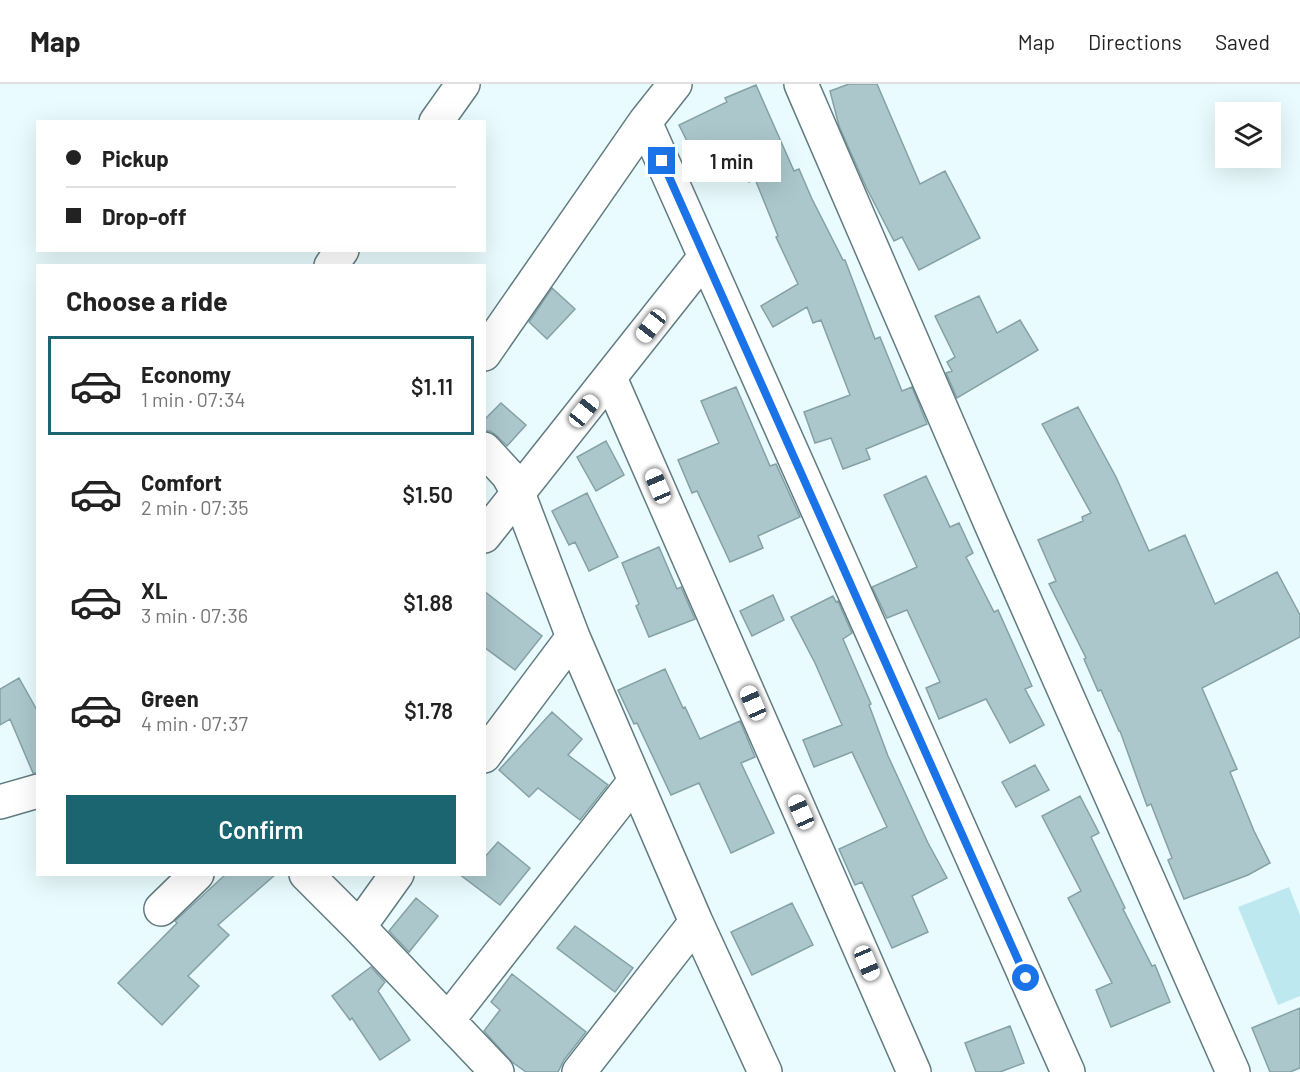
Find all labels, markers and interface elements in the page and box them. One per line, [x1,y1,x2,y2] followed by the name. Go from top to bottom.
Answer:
[30,24,81,58] text: Map
[1018,29,1055,54] text: Map
[1088,29,1182,54] text: Directions
[1215,29,1270,54] text: Saved
[1215,102,1281,168] map controls
[1215,102,1281,168] button: layers
[683,140,782,182] callout: 1 min
[102,145,169,171] text: Pickup
[648,147,675,174] route end
[710,149,753,173] text: 1 min
[102,203,186,229] text: Drop-off
[66,284,228,316] text: Choose a ride
[633,306,669,346] car
[69,359,123,413] icon: car
[141,361,231,387] text: Economy
[411,373,453,399] text: $1.11
[141,387,245,411] text: 1 min · 07:34
[566,391,602,431] car
[643,466,673,506] car
[69,467,123,521] icon: car
[141,469,222,495] text: Comfort
[403,481,453,507] text: $1.50
[141,495,248,519] text: 2 min · 07:35
[69,575,123,629] icon: car
[141,577,167,603] text: XL
[403,589,453,615] text: $1.88
[141,603,248,627] text: 3 min · 07:36
[69,683,123,737] icon: car
[737,683,769,723] car
[141,685,199,711] text: Green
[404,697,453,723] text: $1.78
[141,711,248,735] text: 4 min · 07:37
[785,792,817,832] car
[66,795,456,864] button: Confirm
[852,943,882,983] car
[1012,964,1039,991] route start

